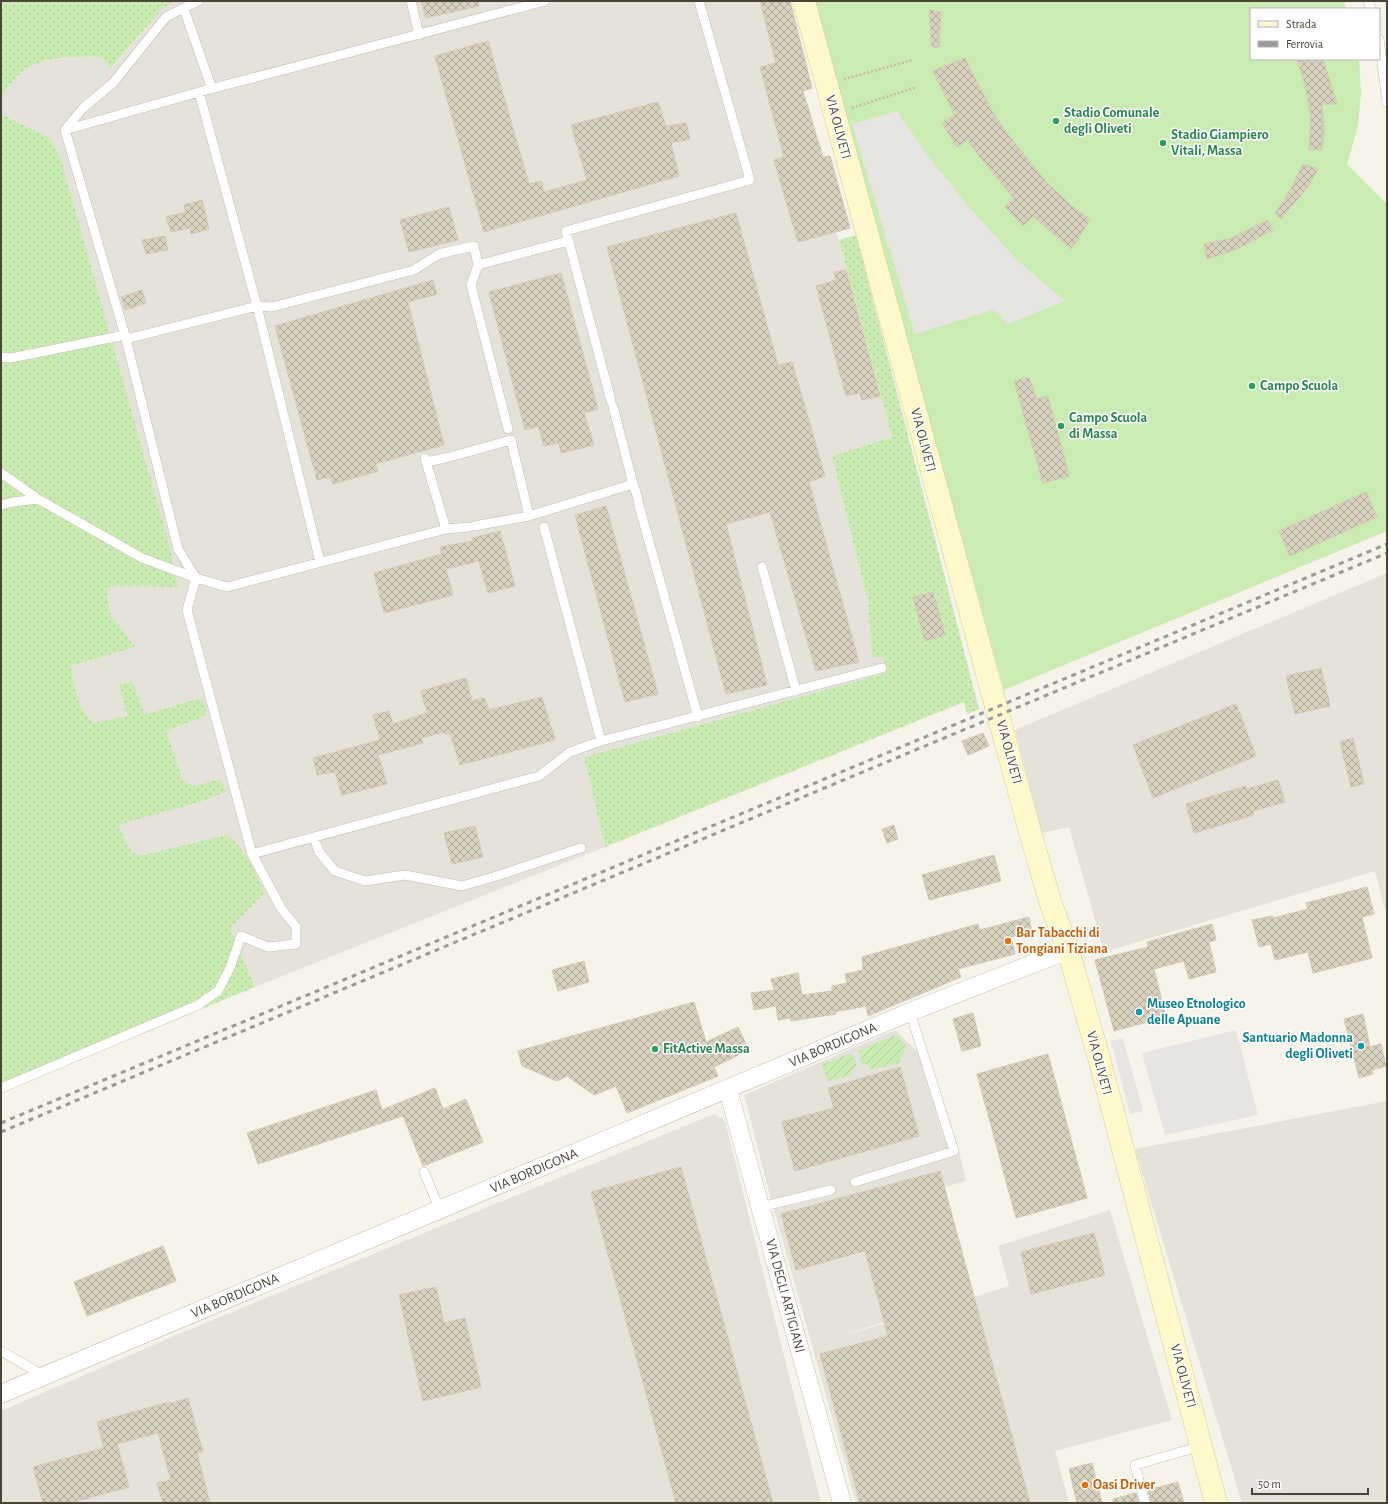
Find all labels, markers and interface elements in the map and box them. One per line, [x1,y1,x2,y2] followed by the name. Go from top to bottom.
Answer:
[1250,8,1380,60] legend
[1286,18,1317,30] text: Strada
[1286,38,1324,50] text: Ferrovia
[823,94,853,160] street label: VIA OLIVETI
[1064,106,1160,136] place label: Stadio Comunale degli Oliveti
[1051,116,1061,126] marker: Stadio Comunale degli Oliveti
[1171,128,1269,158] place label: Stadio Giampiero Vitali, Massa
[1158,138,1168,148] marker: Stadio Giampiero Vitali, Massa
[1260,379,1339,393] place label: Campo Scuola
[1247,381,1257,391] marker: Campo Scuola
[908,407,938,473] street label: VIA OLIVETI
[1069,411,1148,441] place label: Campo Scuola di Massa
[1056,421,1066,431] marker: Campo Scuola di Massa
[994,719,1024,785] street label: VIA OLIVETI
[1016,926,1108,956] place label: Bar Tabacchi di Tongiani Tiziana
[1003,936,1013,946] marker: Bar Tabacchi di Tongiani Tiziana
[1147,997,1246,1027] place label: Museo Etnologico delle Apuane
[1134,1007,1144,1017] marker: Museo Etnologico delle Apuane
[787,1020,879,1070] street label: VIA BORDIGONA
[1084,1030,1114,1096] street label: VIA OLIVETI
[1243,1031,1353,1061] place label: Santuario Madonna degli Oliveti
[1356,1041,1366,1051] marker: Santuario Madonna degli Oliveti
[663,1042,750,1056] place label: FitActive Massa
[650,1044,660,1054] marker: FitActive Massa
[488,1146,580,1196] street label: VIA BORDIGONA
[763,1238,807,1354] street label: VIA DEGLI ARTIGIANI
[189,1271,281,1321] street label: VIA BORDIGONA
[1168,1343,1198,1409] street label: VIA OLIVETI
[1252,1470,1368,1496] scale bar
[1093,1478,1155,1492] place label: Oasi Driver
[1258,1478,1281,1490] text: 50 m
[1080,1480,1090,1490] marker: Oasi Driver

